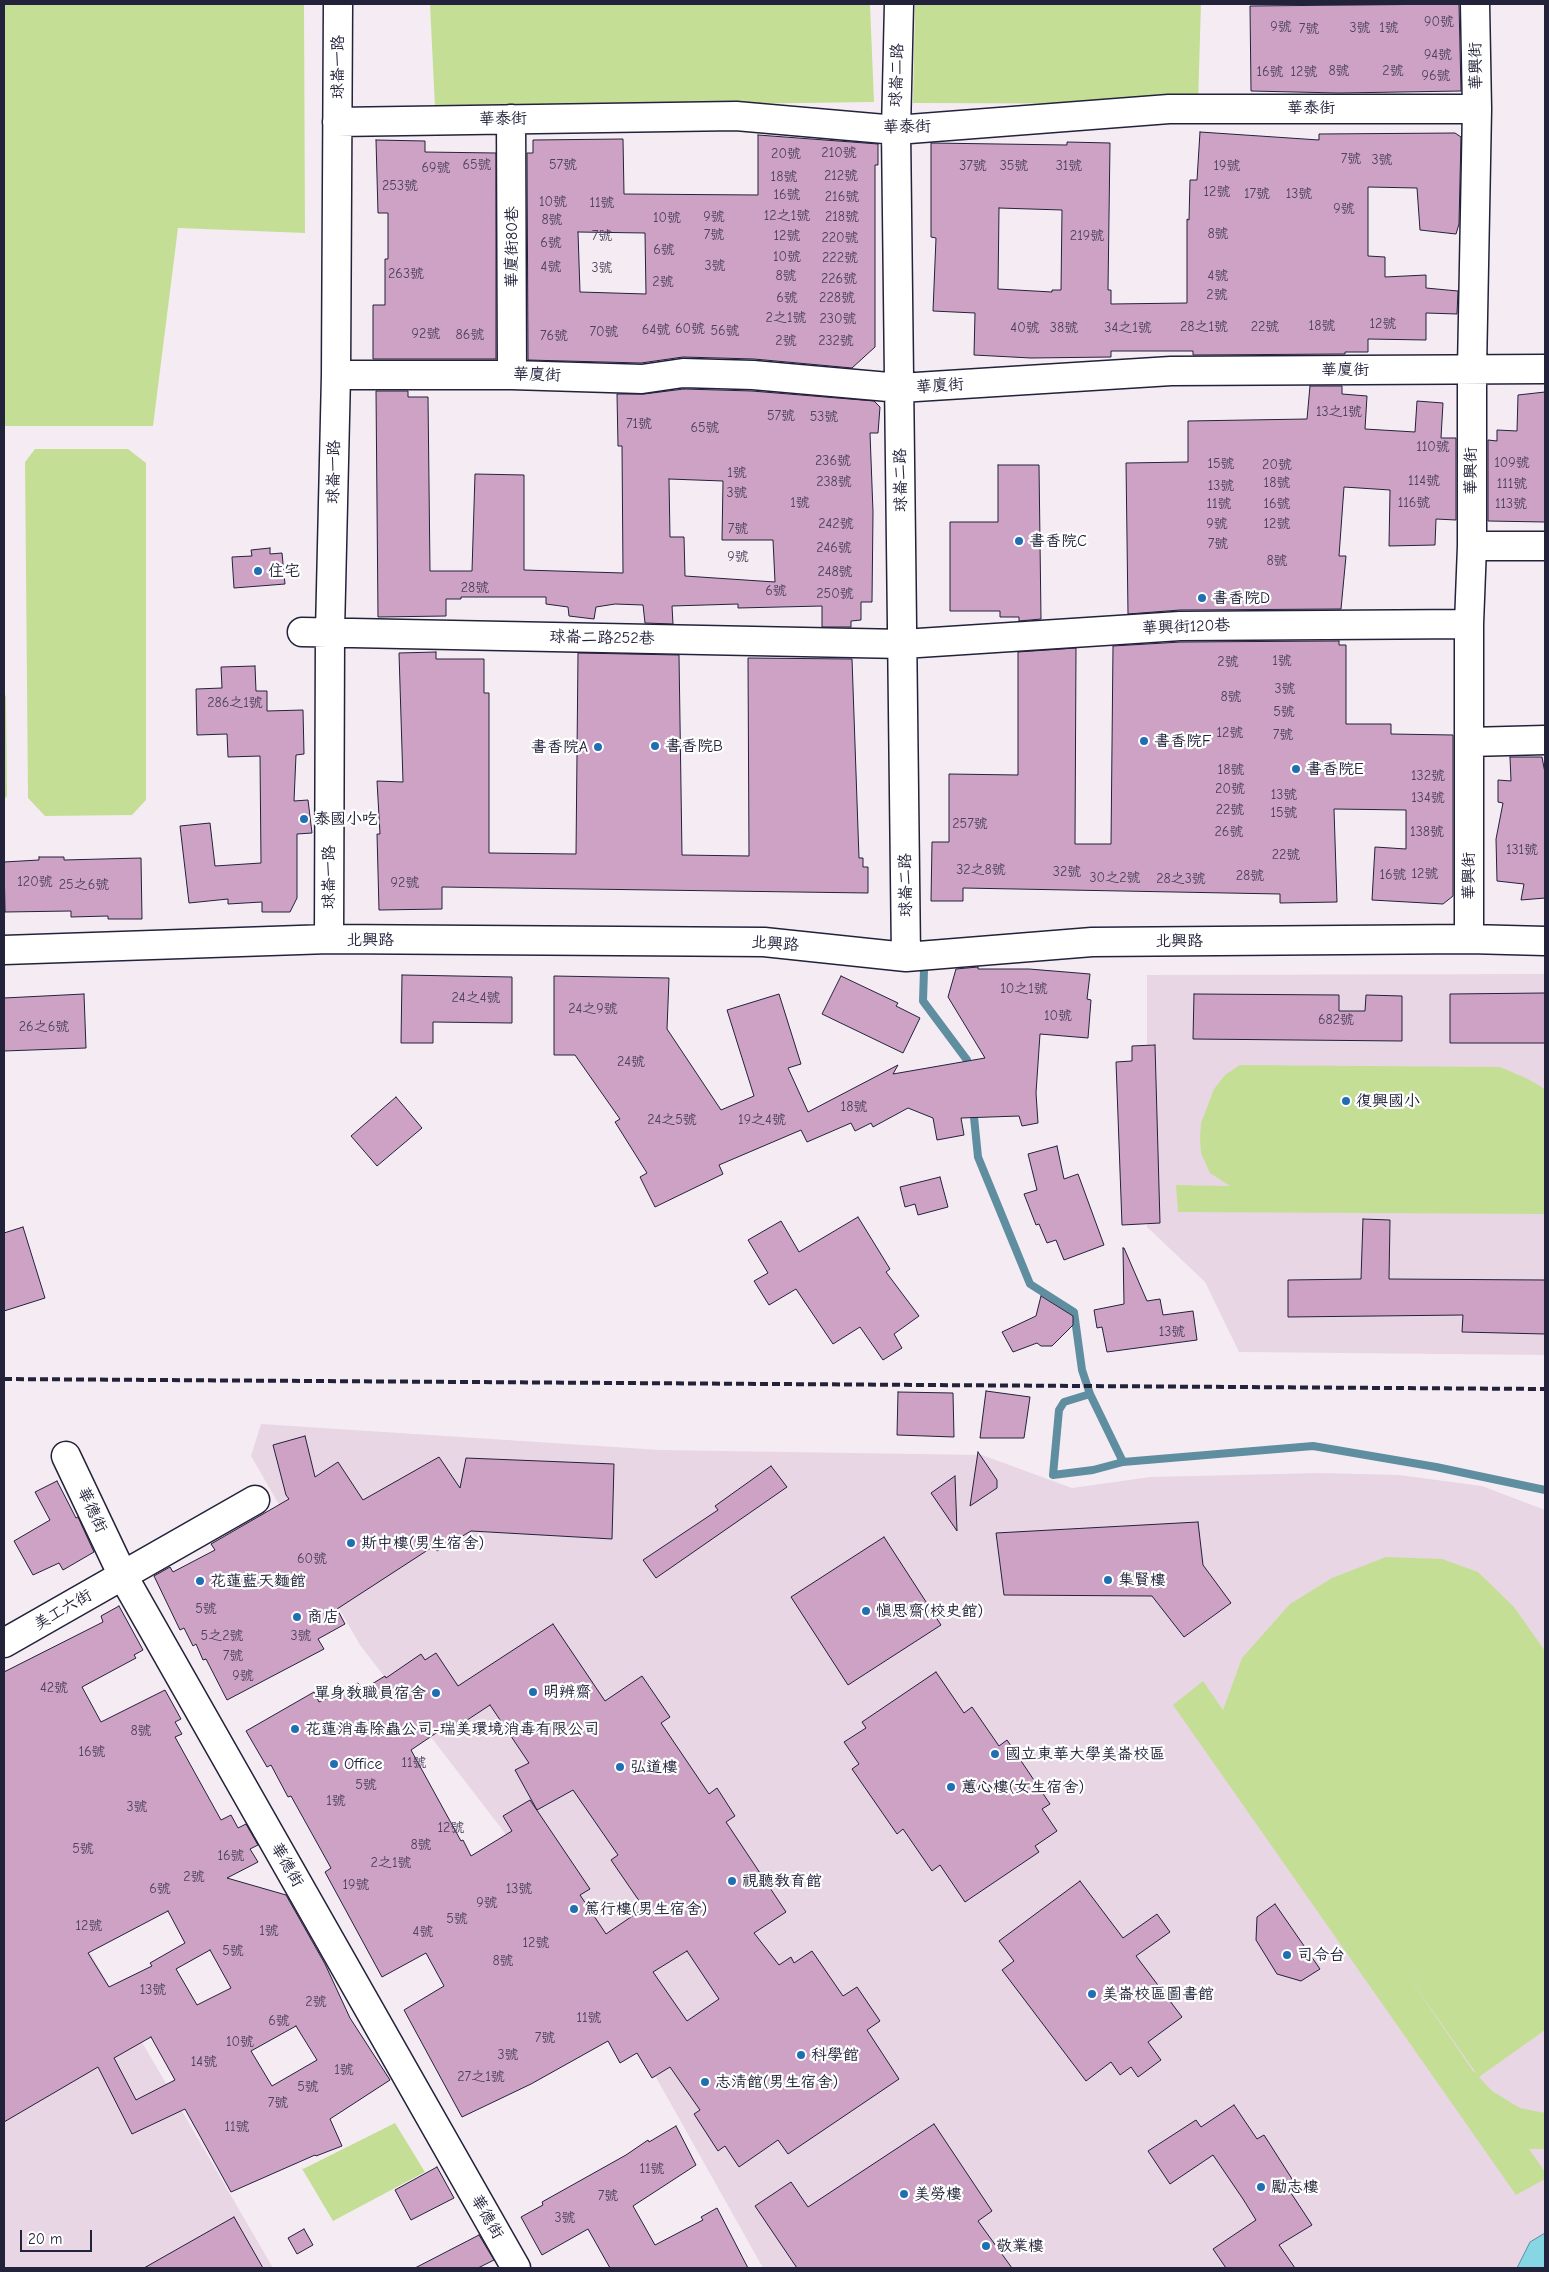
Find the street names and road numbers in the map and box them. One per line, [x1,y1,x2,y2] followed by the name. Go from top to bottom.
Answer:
[328,35,348,99] street label: 球崙一路
[1466,42,1486,90] street label: 華興街
[886,43,908,107] street label: 球崙二路
[1287,98,1335,118] street label: 華泰街
[479,109,527,129] street label: 華泰街
[883,117,931,137] street label: 華泰街
[502,206,522,288] street label: 華廈街80巷
[1321,360,1369,380] street label: 華廈街
[513,365,561,385] street label: 華廈街
[915,375,965,397] street label: 華廈街
[324,440,344,504] street label: 球崙一路
[1461,447,1481,495] street label: 華興街
[891,448,911,512] street label: 球崙二路
[1141,616,1231,638] street label: 華興街120巷
[549,627,655,649] street label: 球崙二路252巷
[319,845,339,909] street label: 球崙一路
[1459,852,1479,900] street label: 華興街
[896,853,916,917] street label: 球崙二路
[346,930,394,950] street label: 北興路
[1155,931,1203,951] street label: 北興路
[750,933,800,955] street label: 北興路
[73,1484,111,1536] street label: 華德街
[30,1586,96,1634] street label: 美工六街
[267,1839,307,1891] street label: 華德街
[467,2191,507,2243] street label: 華德街

